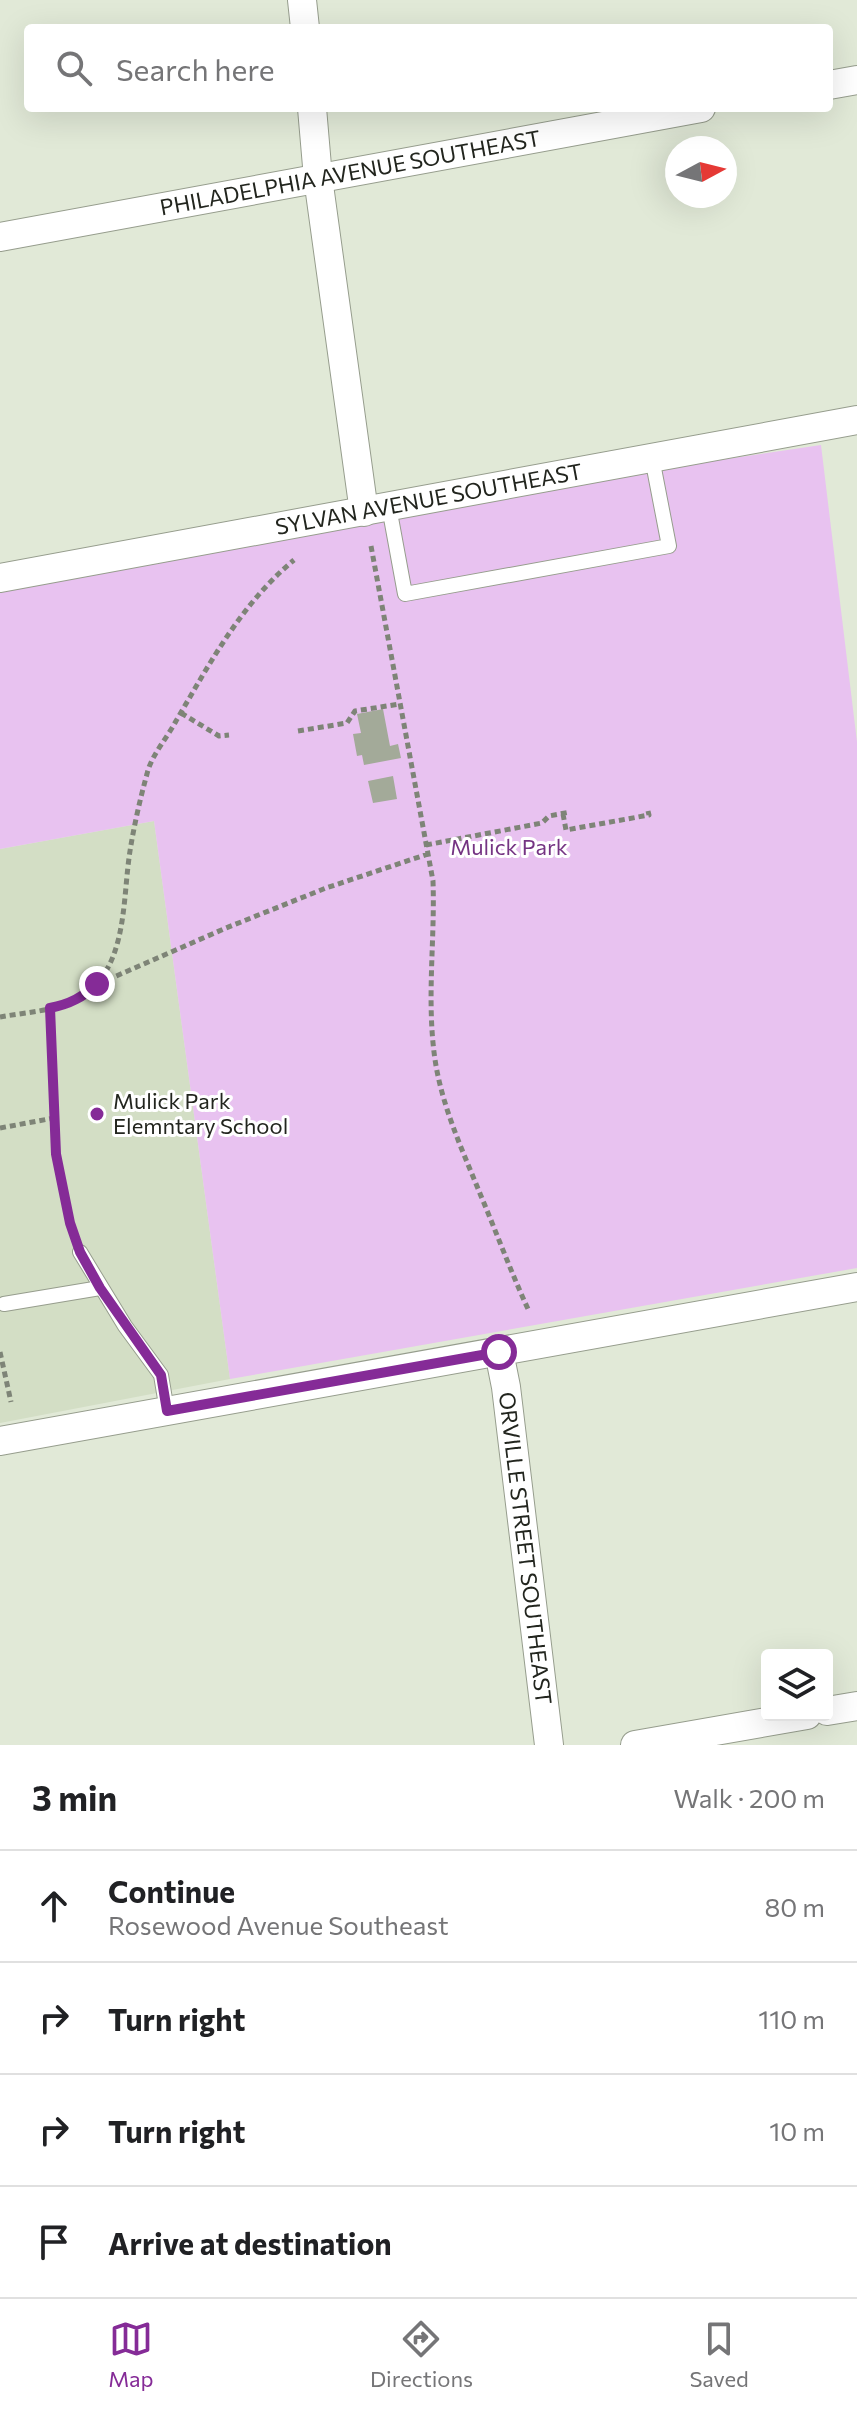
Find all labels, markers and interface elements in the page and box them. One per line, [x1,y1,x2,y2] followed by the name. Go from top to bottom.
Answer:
[24,24,833,112] search box
[52,46,96,90] icon: search
[116,50,275,87] text: Search here
[158,124,542,220] street label: PHILADELPHIA AVENUE SOUTHEAST
[665,136,737,208] north arrow
[273,457,584,540] street label: SYLVAN AVENUE SOUTHEAST
[450,833,568,860] park label: Mulick Park
[79,966,115,1002] route end
[113,1087,288,1139] place label: Mulick Park Elemntary School
[88,1105,106,1123] marker: Mulick Park Elemntary School
[481,1334,517,1370] route start
[494,1390,558,1706] street label: ORVILLE STREET SOUTHEAST
[761,1649,833,1721] map controls
[761,1649,833,1721] button: layers
[32,1776,117,1818] text: 3 min
[674,1782,825,1813] text: Walk · 200 m
[108,1872,235,1909] text: Continue
[32,1884,76,1928] icon: ahead
[765,1891,825,1922] text: 80 m
[108,1909,449,1940] text: Rosewood Avenue Southeast
[32,1996,76,2040] icon: right
[108,2000,245,2037] text: Turn right
[758,2003,825,2034] text: 110 m
[32,2108,76,2152] icon: right
[108,2112,245,2149] text: Turn right
[769,2115,825,2146] text: 10 m
[32,2220,76,2264] icon: arrive
[108,2224,392,2261] text: Arrive at destination
[108,2317,154,2392] tab: Map
[370,2317,473,2392] tab: Directions
[689,2317,749,2392] tab: Saved

